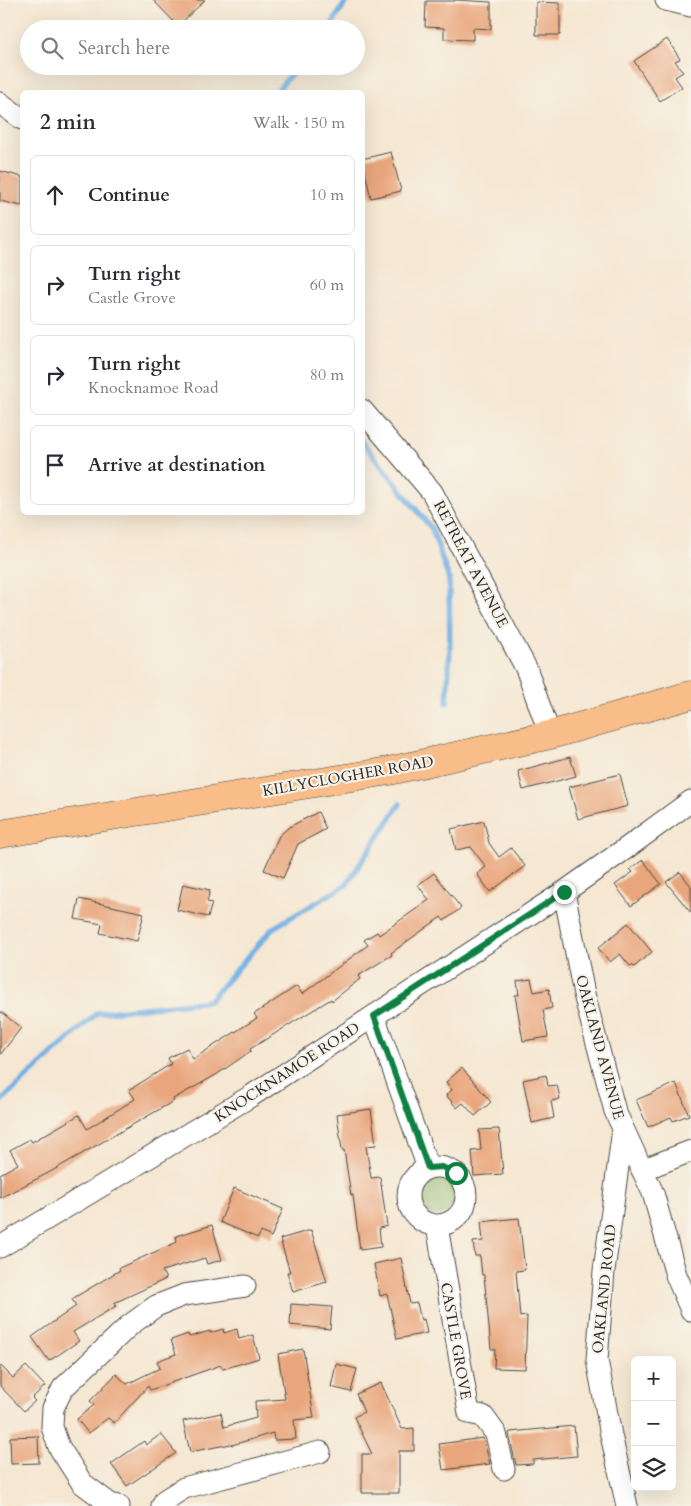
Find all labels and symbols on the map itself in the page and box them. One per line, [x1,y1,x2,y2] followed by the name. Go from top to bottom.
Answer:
[429,497,513,631] street label: RETREAT AVENUE
[261,751,435,801] street label: KILLYCLOGHER ROAD
[553,881,576,904] route end
[571,973,629,1121] street label: OAKLAND AVENUE
[210,1017,364,1127] street label: KNOCKNAMOE ROAD
[445,1162,468,1185] route start
[587,1223,621,1355] street label: OAKLAND ROAD
[436,1281,476,1401] street label: CASTLE GROVE

